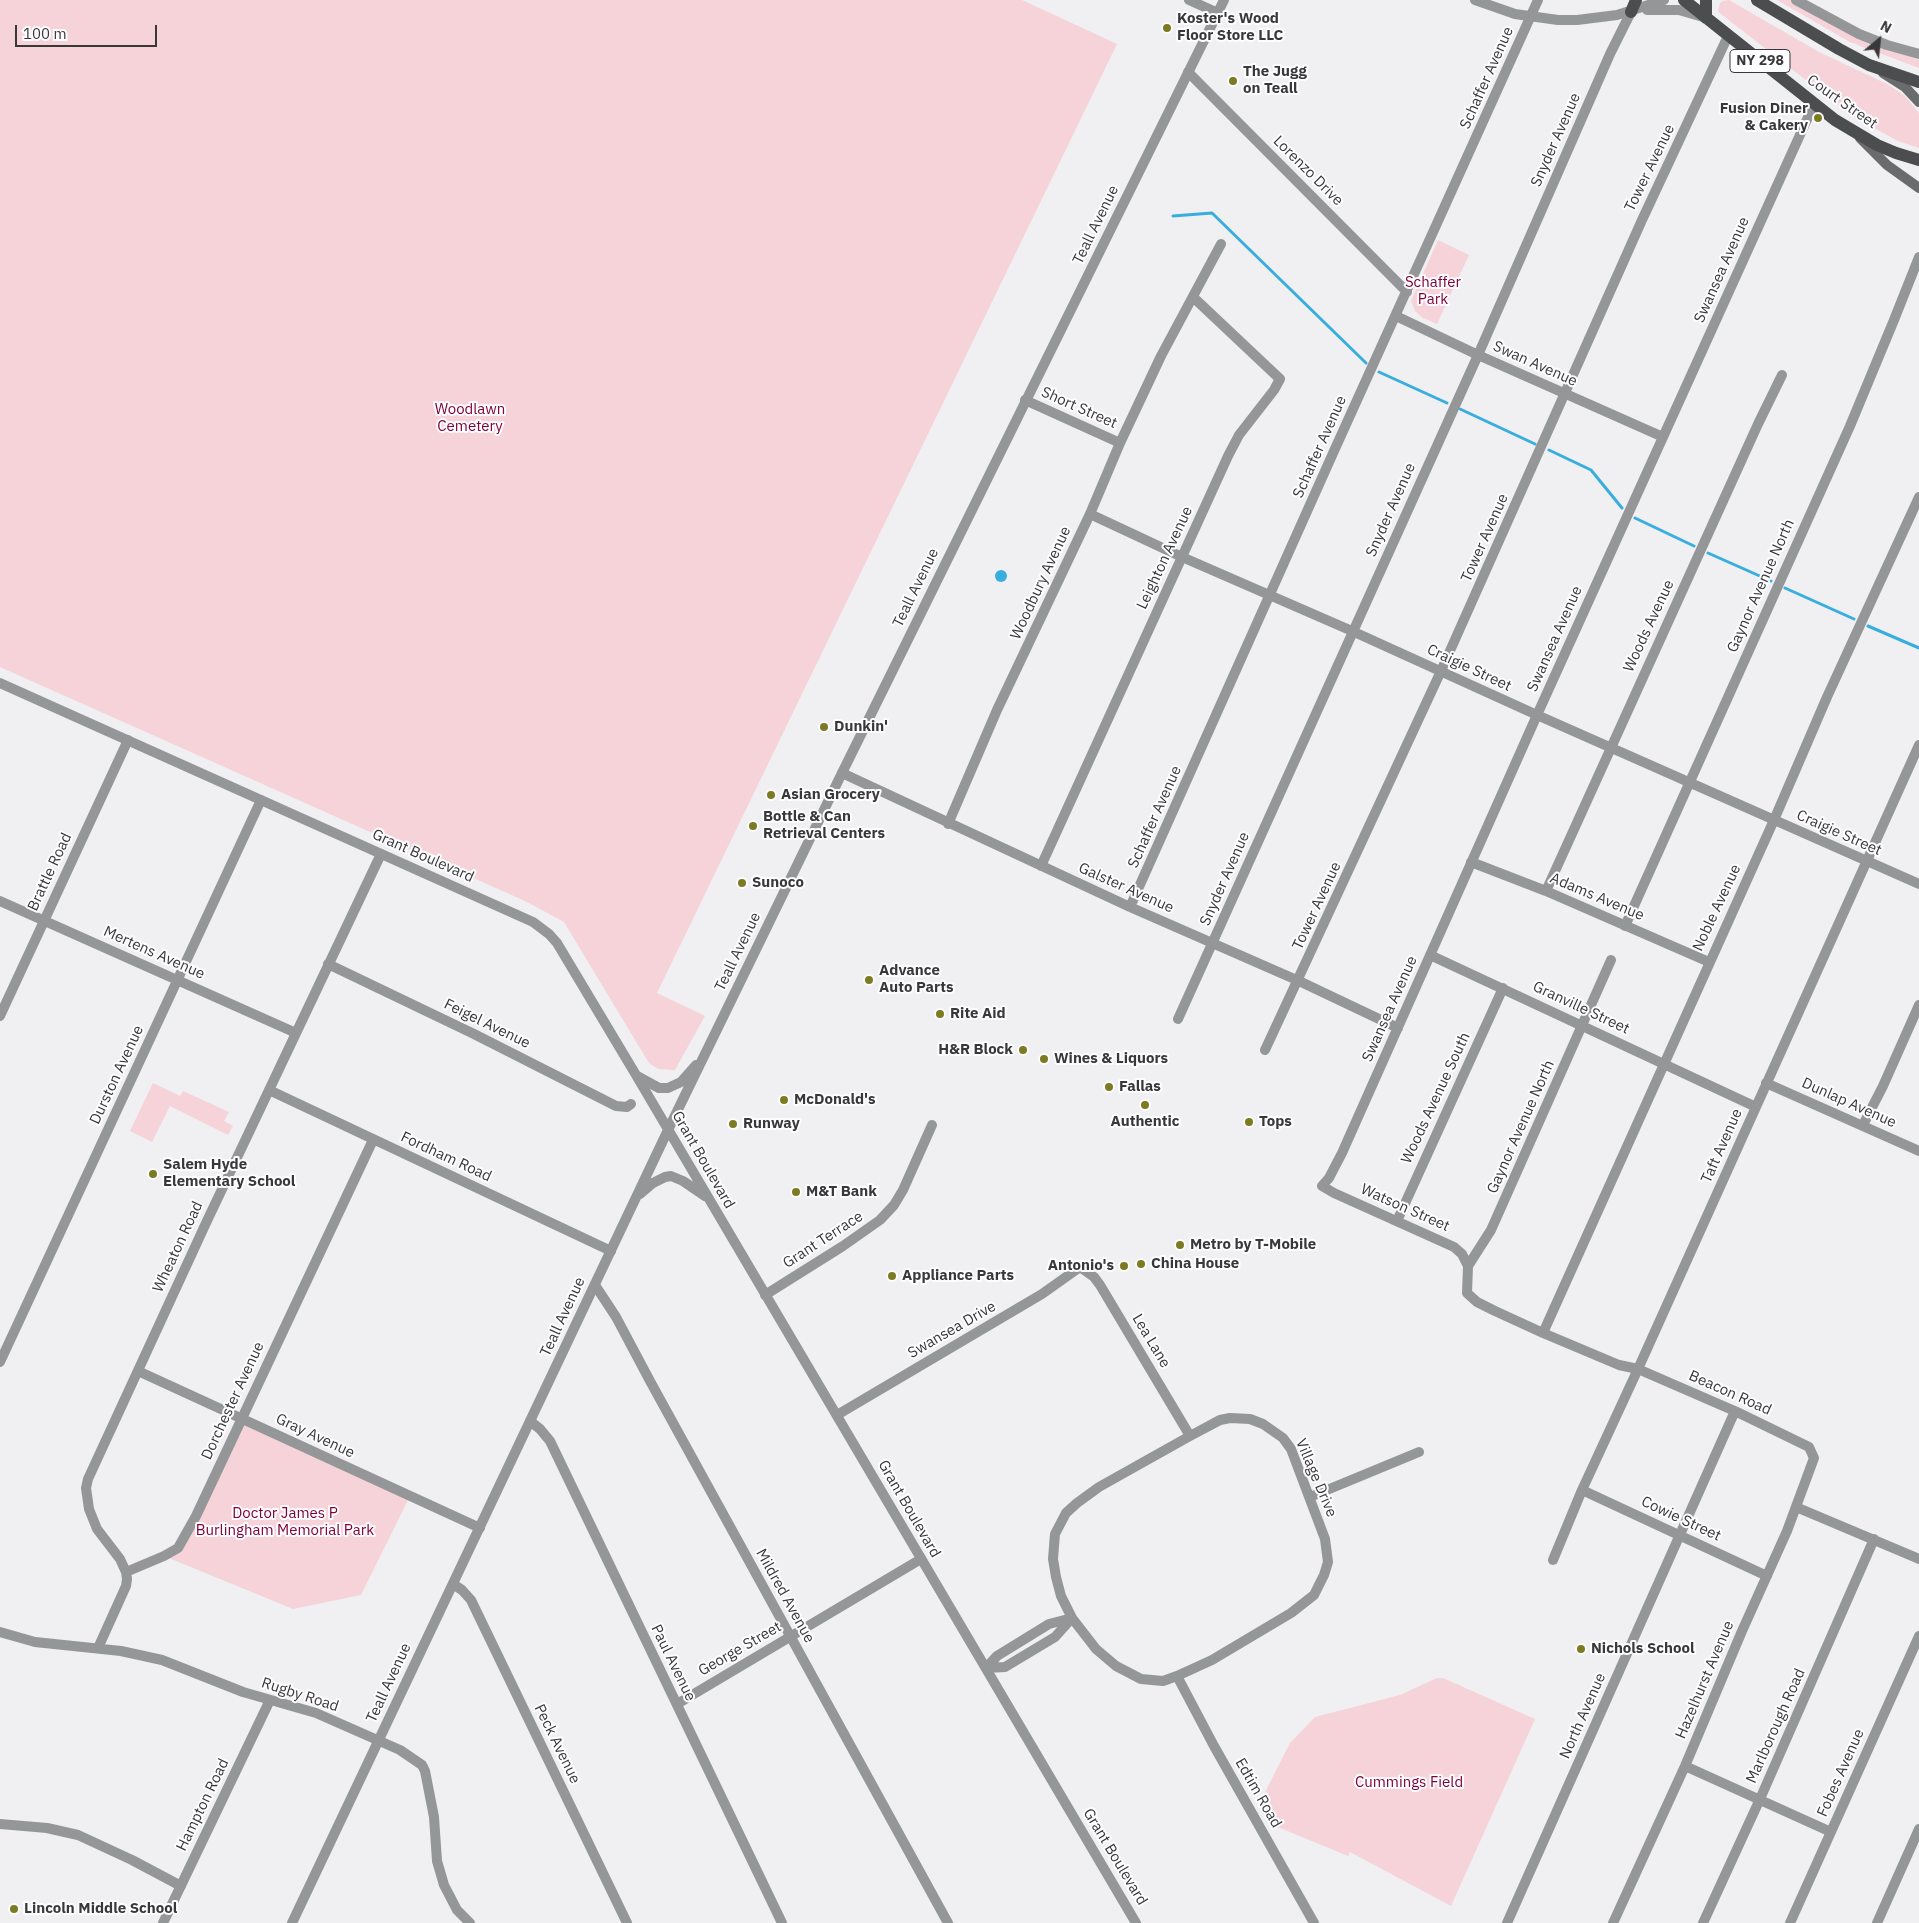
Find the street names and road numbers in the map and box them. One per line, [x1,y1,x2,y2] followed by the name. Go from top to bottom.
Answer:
[1456,24,1518,132] street label: Schaffer Avenue
[1730,49,1790,72] road number: NY 298
[1803,71,1881,133] street label: Court Street
[1527,90,1585,190] street label: Snyder Avenue
[1621,121,1679,215] street label: Tower Avenue
[1269,132,1347,210] street label: Lorenzo Drive
[1069,183,1123,267] street label: Teall Avenue
[1691,214,1753,326] street label: Swansea Avenue
[1490,337,1580,391] street label: Swan Avenue
[1038,383,1120,433] street label: Short Street
[1289,393,1351,501] street label: Schaffer Avenue
[1362,460,1420,560] street label: Snyder Avenue
[1458,491,1512,585] street label: Tower Avenue
[1133,504,1197,612] street label: Leighton Avenue
[1724,517,1798,655] street label: Gaynor Avenue North
[1007,524,1075,642] street label: Woodbury Avenue
[889,546,943,630] street label: Teall Avenue
[1620,577,1678,675] street label: Woods Avenue
[1524,583,1586,695] street label: Swansea Avenue
[1424,641,1514,695] street label: Craigie Street
[1124,763,1186,871] street label: Schaffer Avenue
[1794,806,1884,860] street label: Craigie Street
[369,826,477,886] street label: Grant Boulevard
[1196,829,1254,929] street label: Snyder Avenue
[24,830,76,914] street label: Brattle Road
[1076,859,1176,917] street label: Galster Avenue
[1289,859,1345,953] street label: Tower Avenue
[1689,862,1745,954] street label: Noble Avenue
[1547,869,1647,925] street label: Adams Avenue
[711,910,765,994] street label: Teall Avenue
[101,923,207,983] street label: Mertens Avenue
[1359,953,1421,1065] street label: Swansea Avenue
[1530,978,1632,1038] street label: Granville Street
[441,995,533,1053] street label: Feigel Avenue
[86,1023,148,1127] street label: Durston Avenue
[1398,1030,1474,1166] street label: Woods Avenue South
[1484,1058,1558,1196] street label: Gaynor Avenue North
[1799,1074,1899,1132] street label: Dunlap Avenue
[1698,1106,1746,1186] street label: Taft Avenue
[668,1108,738,1212] street label: Grant Boulevard
[398,1128,494,1186] street label: Fordham Road
[1358,1180,1452,1236] street label: Watson Street
[149,1199,207,1295] street label: Wheaton Road
[780,1207,866,1273] street label: Grant Terrace
[537,1274,589,1360] street label: Teall Avenue
[905,1298,999,1362] street label: Swansea Drive
[1128,1311,1174,1371] street label: Lea Lane
[198,1339,268,1463] street label: Dorchester Avenue
[1686,1367,1774,1419] street label: Beacon Road
[273,1410,357,1462] street label: Gray Avenue
[1291,1436,1341,1520] street label: Village Drive
[874,1457,944,1561] street label: Grant Boulevard
[1638,1493,1724,1545] street label: Cowie Street
[752,1546,818,1646] street label: Mildred Avenue
[695,1618,785,1680] street label: George Street
[1672,1618,1738,1742] street label: Hazelhurst Avenue
[647,1622,699,1704] street label: Paul Avenue
[363,1640,415,1726] street label: Teall Avenue
[1743,1666,1809,1786] street label: Marlborough Road
[1556,1670,1610,1762] street label: North Avenue
[259,1674,341,1716] street label: Rugby Road
[530,1701,584,1787] street label: Peck Avenue
[1814,1726,1868,1820] street label: Fobes Avenue
[1231,1755,1285,1831] street label: Edtim Road
[173,1756,233,1854] street label: Hampton Road
[1079,1805,1151,1909] street label: Grant Boulevard

